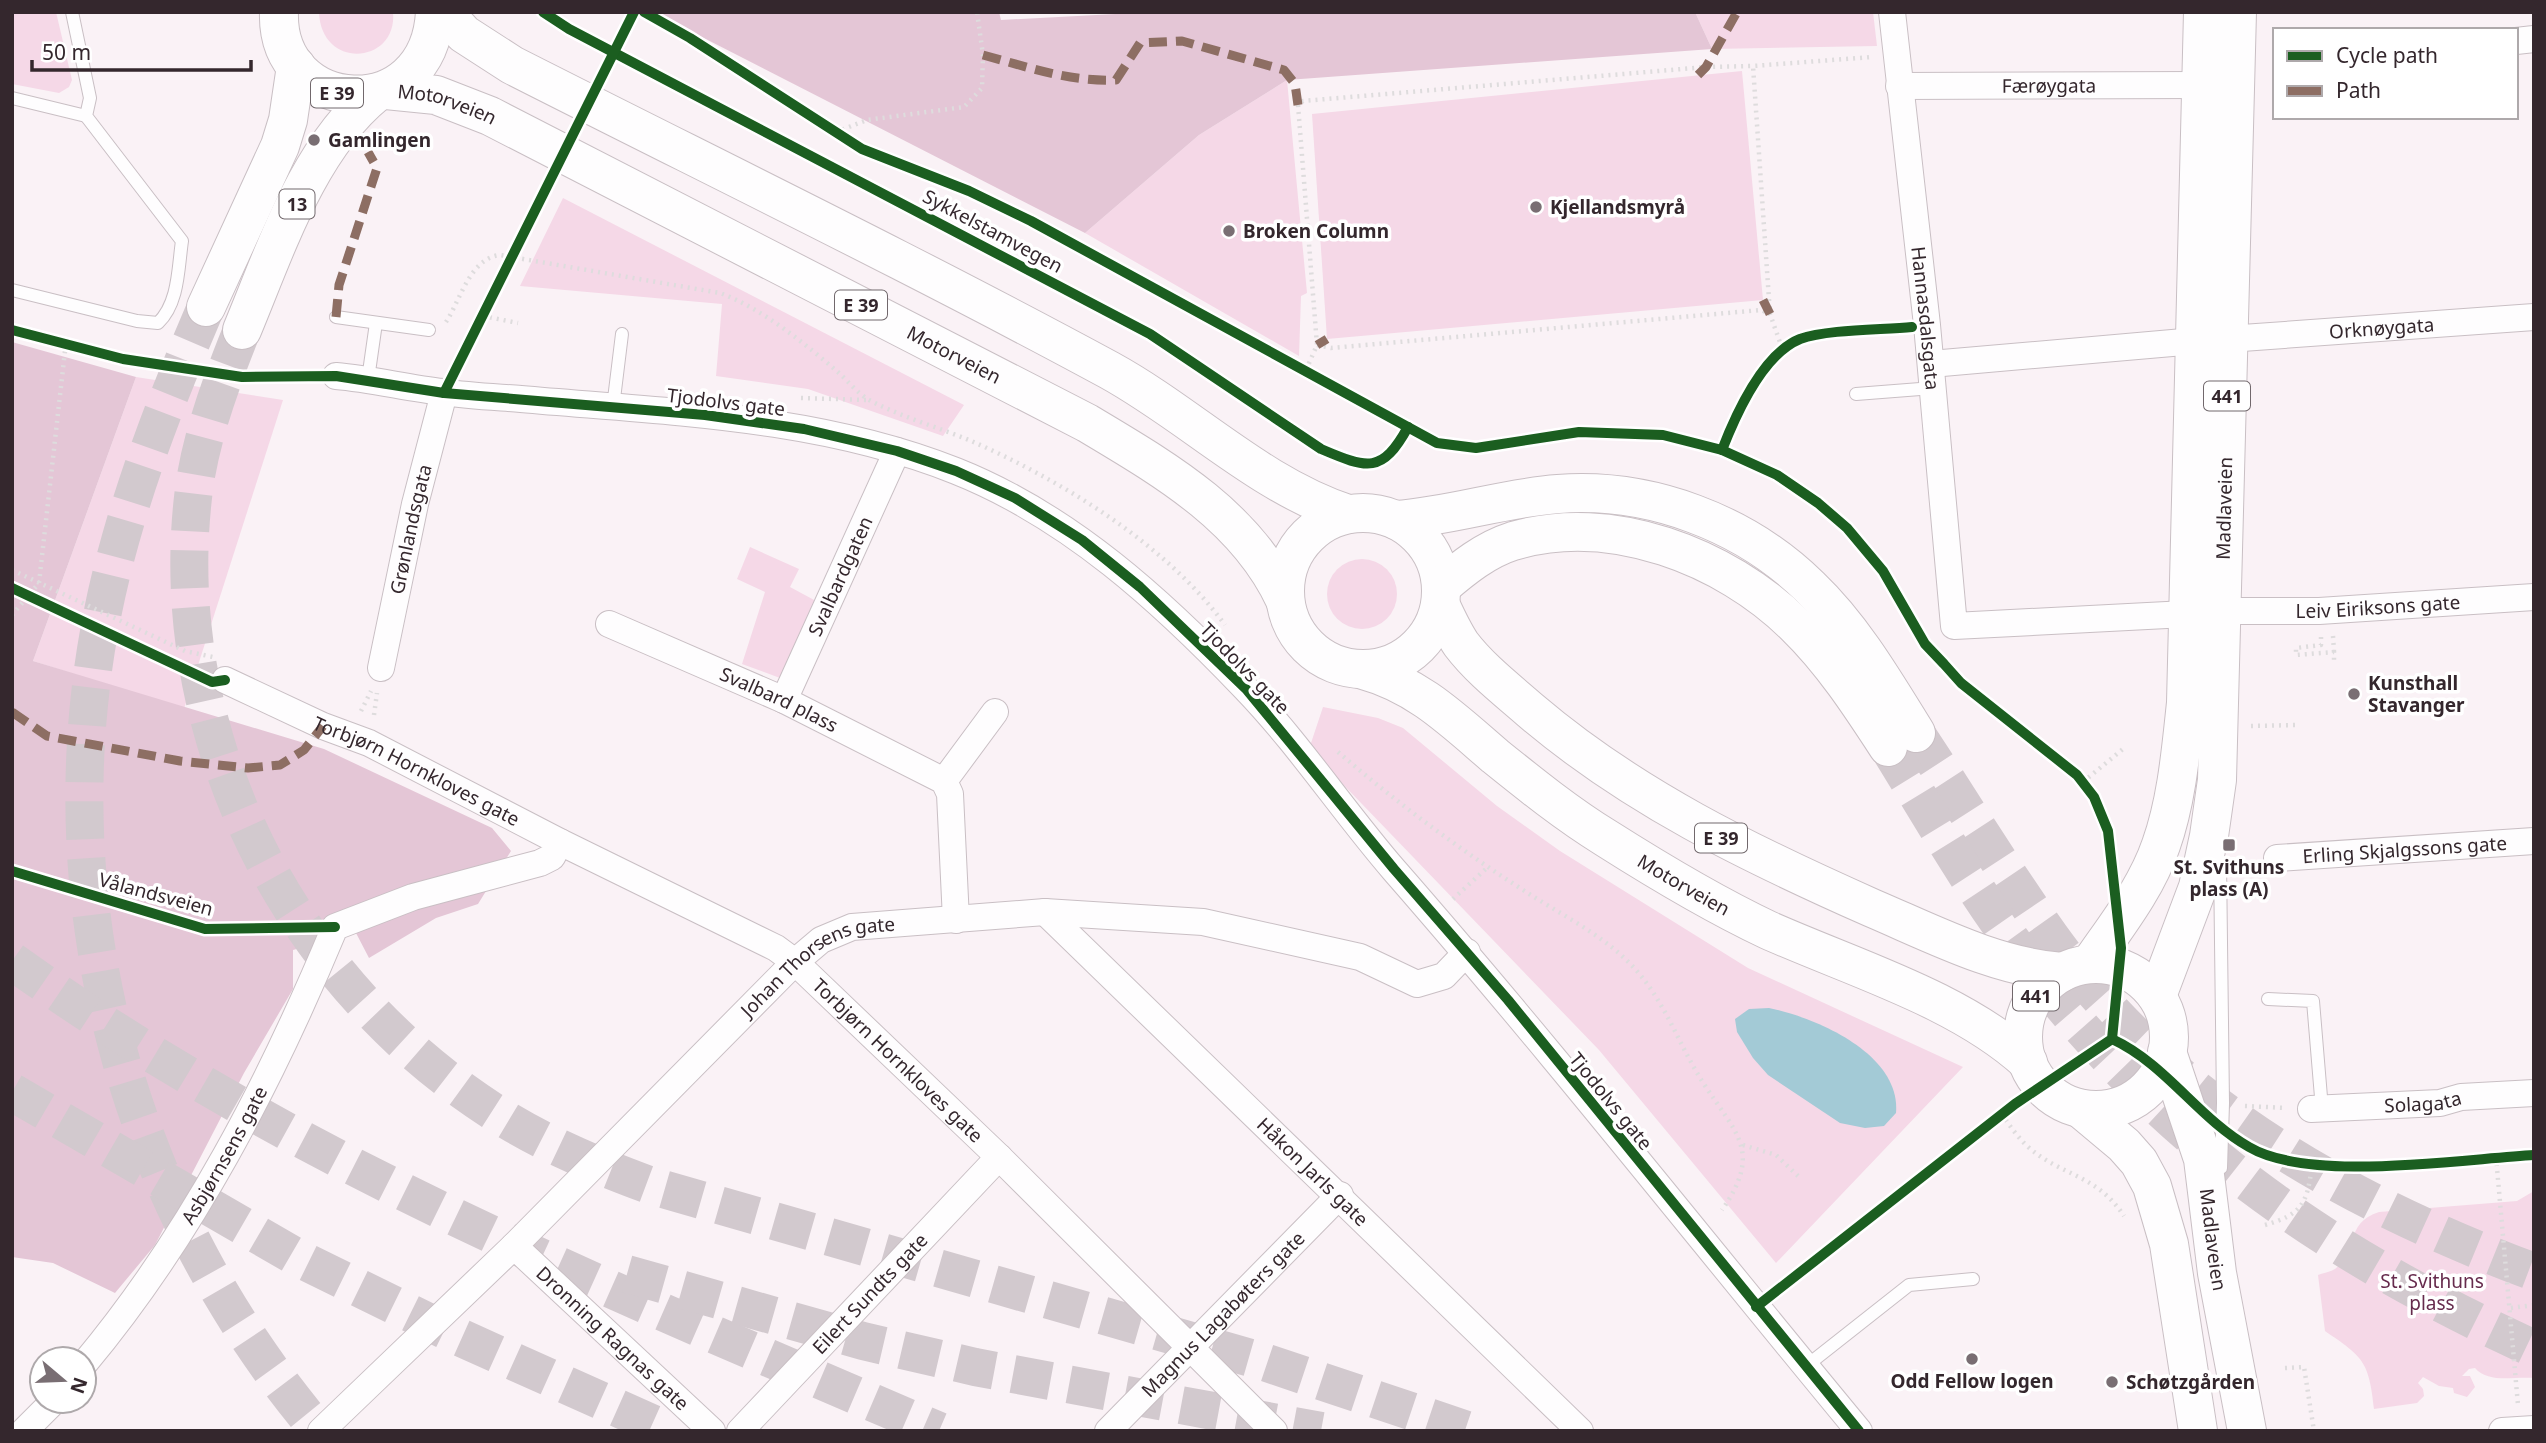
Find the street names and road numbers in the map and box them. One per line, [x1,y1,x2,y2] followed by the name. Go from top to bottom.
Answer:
[2002,72,2096,99] street label: Færøygata
[311,78,363,108] road number: E 39
[396,78,501,130] street label: Motorveien
[918,183,1068,279] street label: Sykkelstamvegen
[280,190,314,218] road number: 13
[1905,245,1946,391] street label: Hannasdalsgata
[835,290,887,320] road number: E 39
[2328,311,2435,345] street label: Orknøygata
[902,320,1006,390] street label: Motorveien
[666,382,786,422] street label: Tjodolvs gate
[2204,382,2250,410] road number: 441
[2210,457,2238,560] street label: Madlaveien
[384,461,438,597] street label: Grønlandsgata
[802,512,879,640] street label: Svalbardgaten
[2296,589,2461,624] street label: Leiv Eiriksons gate
[1194,616,1296,720] street label: Tjodolvs gate
[716,661,843,738] street label: Svalbard plass
[309,710,524,832] street label: Torbjørn Hornkloves gate
[1695,824,1747,852] road number: E 39
[2302,830,2508,869] street label: Erling Skjalgssons gate
[1633,848,1735,922] street label: Motorveien
[96,866,216,922] street label: Vålandsveien
[733,911,896,1024] street label: Johan Thorsens gate
[807,973,989,1148] street label: Torbjørn Hornkloves gate
[2013,981,2059,1010] road number: 441
[1564,1047,1658,1155] street label: Tjodolvs gate
[175,1082,273,1229] street label: Asbjørnsens gate
[2384,1085,2464,1119] street label: Solagata
[1251,1112,1374,1232] street label: Håkon Jarls gate
[2194,1187,2233,1293] street label: Madlaveien
[1136,1225,1310,1403] street label: Magnus Lagabøters gate
[806,1228,933,1360] street label: Eilert Sundts gate
[531,1260,695,1416] street label: Dronning Ragnas gate

